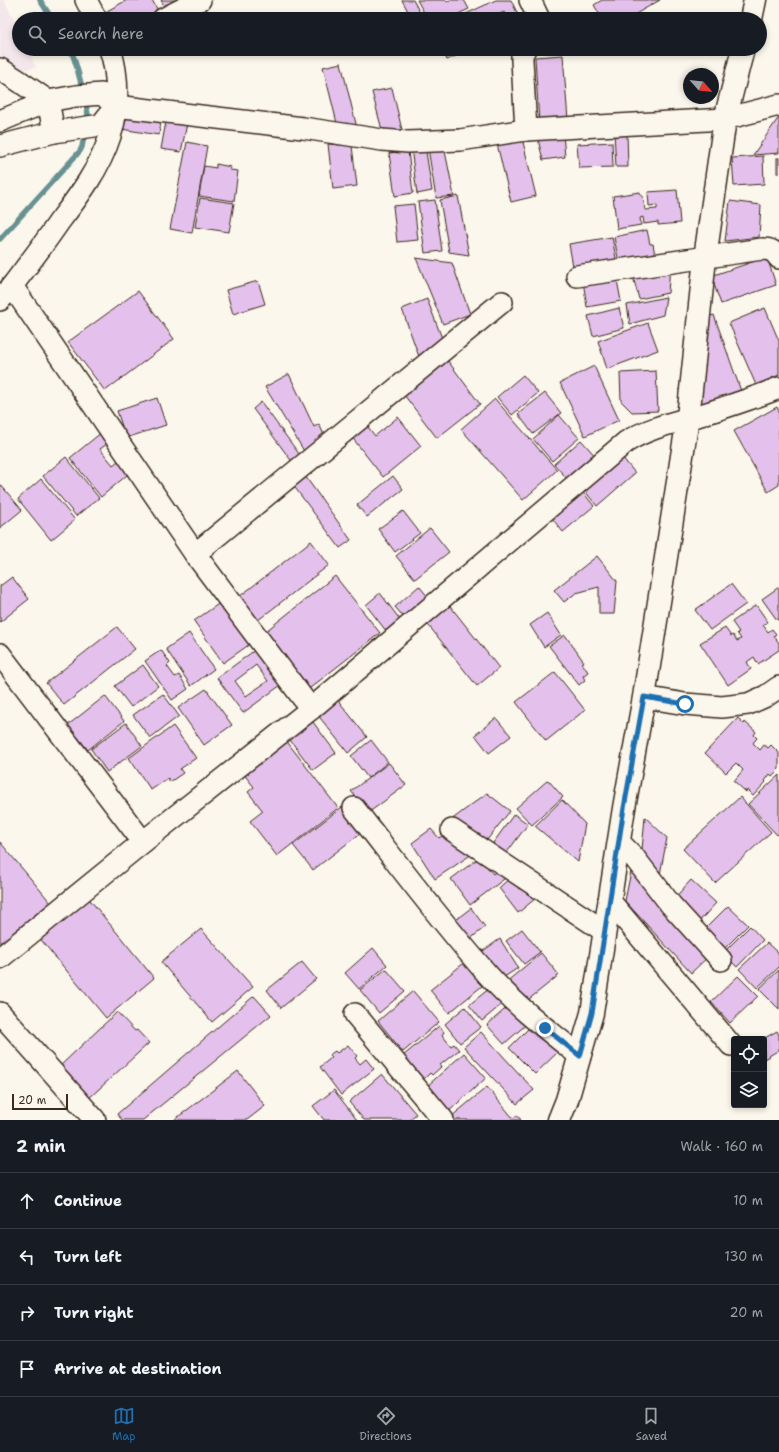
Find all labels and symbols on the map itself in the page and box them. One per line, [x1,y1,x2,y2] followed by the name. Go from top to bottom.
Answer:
[683,68,719,104] north arrow
[676,695,694,713] route start
[536,1019,554,1037] route end
[12,1092,68,1111] scale bar

